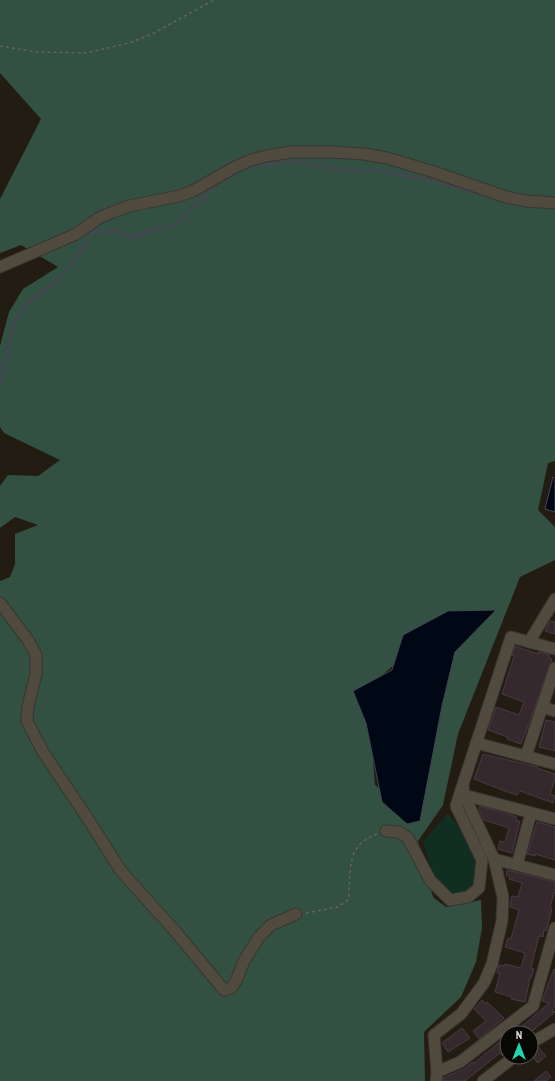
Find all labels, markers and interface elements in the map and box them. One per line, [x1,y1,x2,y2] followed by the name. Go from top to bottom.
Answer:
[499,1025,539,1065] north arrow
[516,1028,522,1042] text: N

